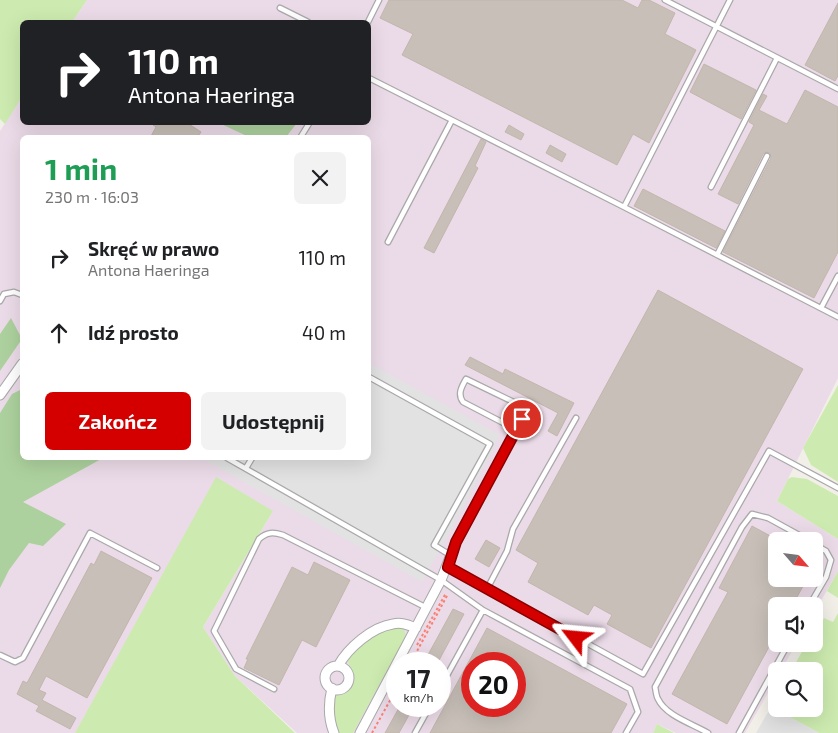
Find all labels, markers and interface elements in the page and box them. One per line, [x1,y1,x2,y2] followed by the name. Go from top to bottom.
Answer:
[128,39,219,81] text: 110 m
[45,40,110,105] icon: right
[128,81,295,107] text: Antona Haeringa
[45,150,117,186] text: 1 min
[294,152,346,204] button: close
[45,187,139,206] text: 230 m · 16:03
[88,237,219,260] text: Skręć w prawo
[45,244,73,272] icon: right
[299,246,346,269] text: 110 m
[88,260,209,279] text: Antona Haeringa
[45,319,73,347] icon: ahead
[88,321,179,344] text: Idź prosto
[302,321,346,344] text: 40 m
[45,392,191,450] button: Zakończ
[201,392,346,450] button: Udostępnij
[501,398,543,440] pin
[508,405,536,433] icon: arrive
[768,532,822,588] north arrow
[768,532,823,717] map controls
[768,597,823,652] button: sound
[549,611,601,663] position arrow
[461,652,526,717] speed limit sign: 20
[768,662,823,717] button: search
[406,663,431,693] text: 17
[404,690,433,704] text: km/h

